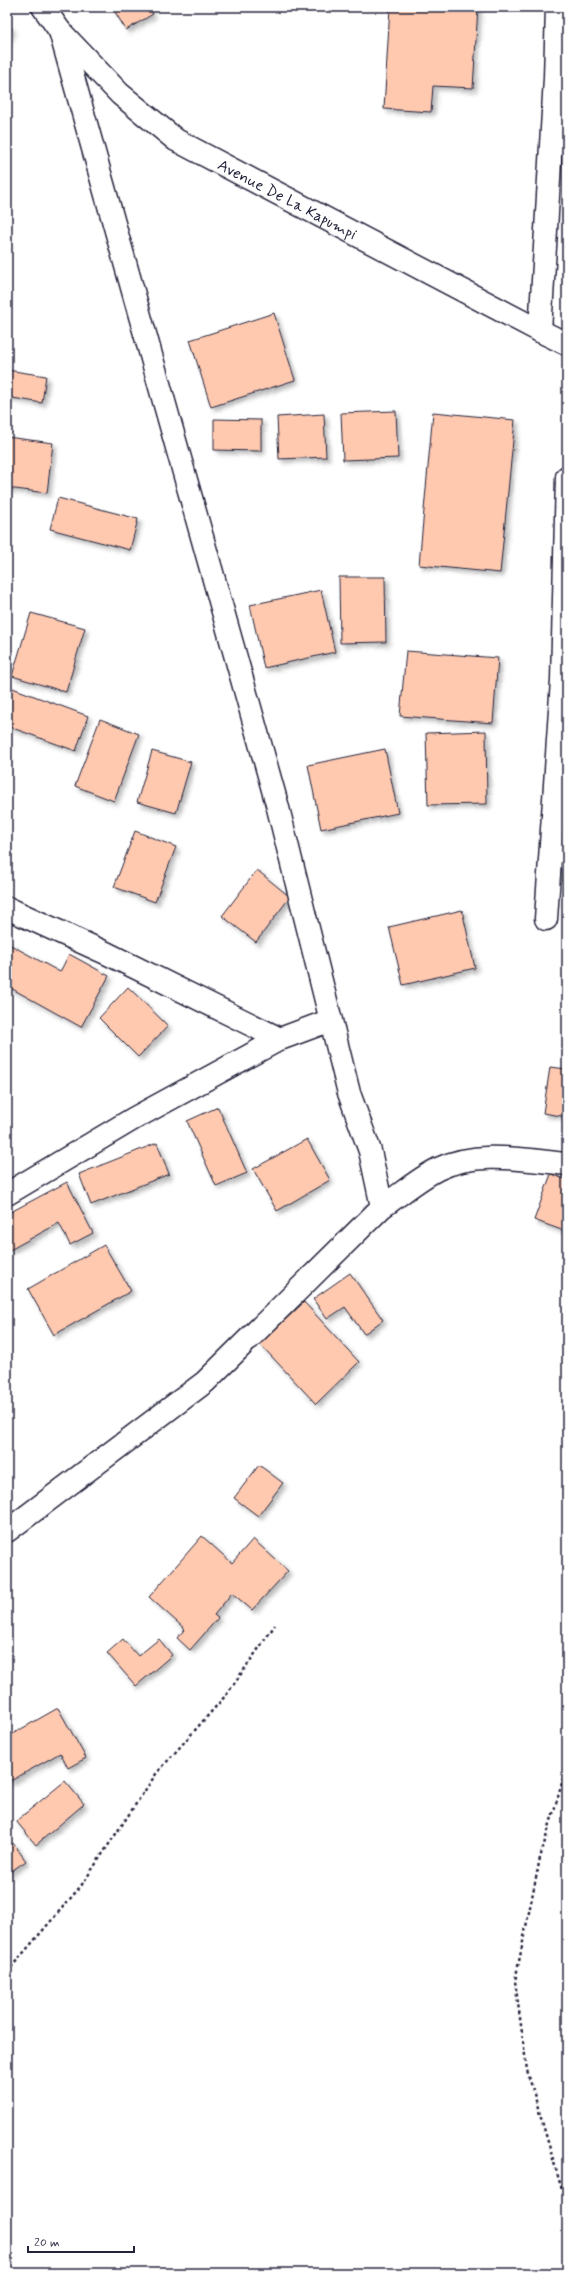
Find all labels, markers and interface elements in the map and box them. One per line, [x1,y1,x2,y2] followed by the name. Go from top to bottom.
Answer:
[214,155,360,245] street label: Avenue De La Kapumpi
[28,2228,134,2254] scale bar
[34,2235,60,2251] text: 20 m

